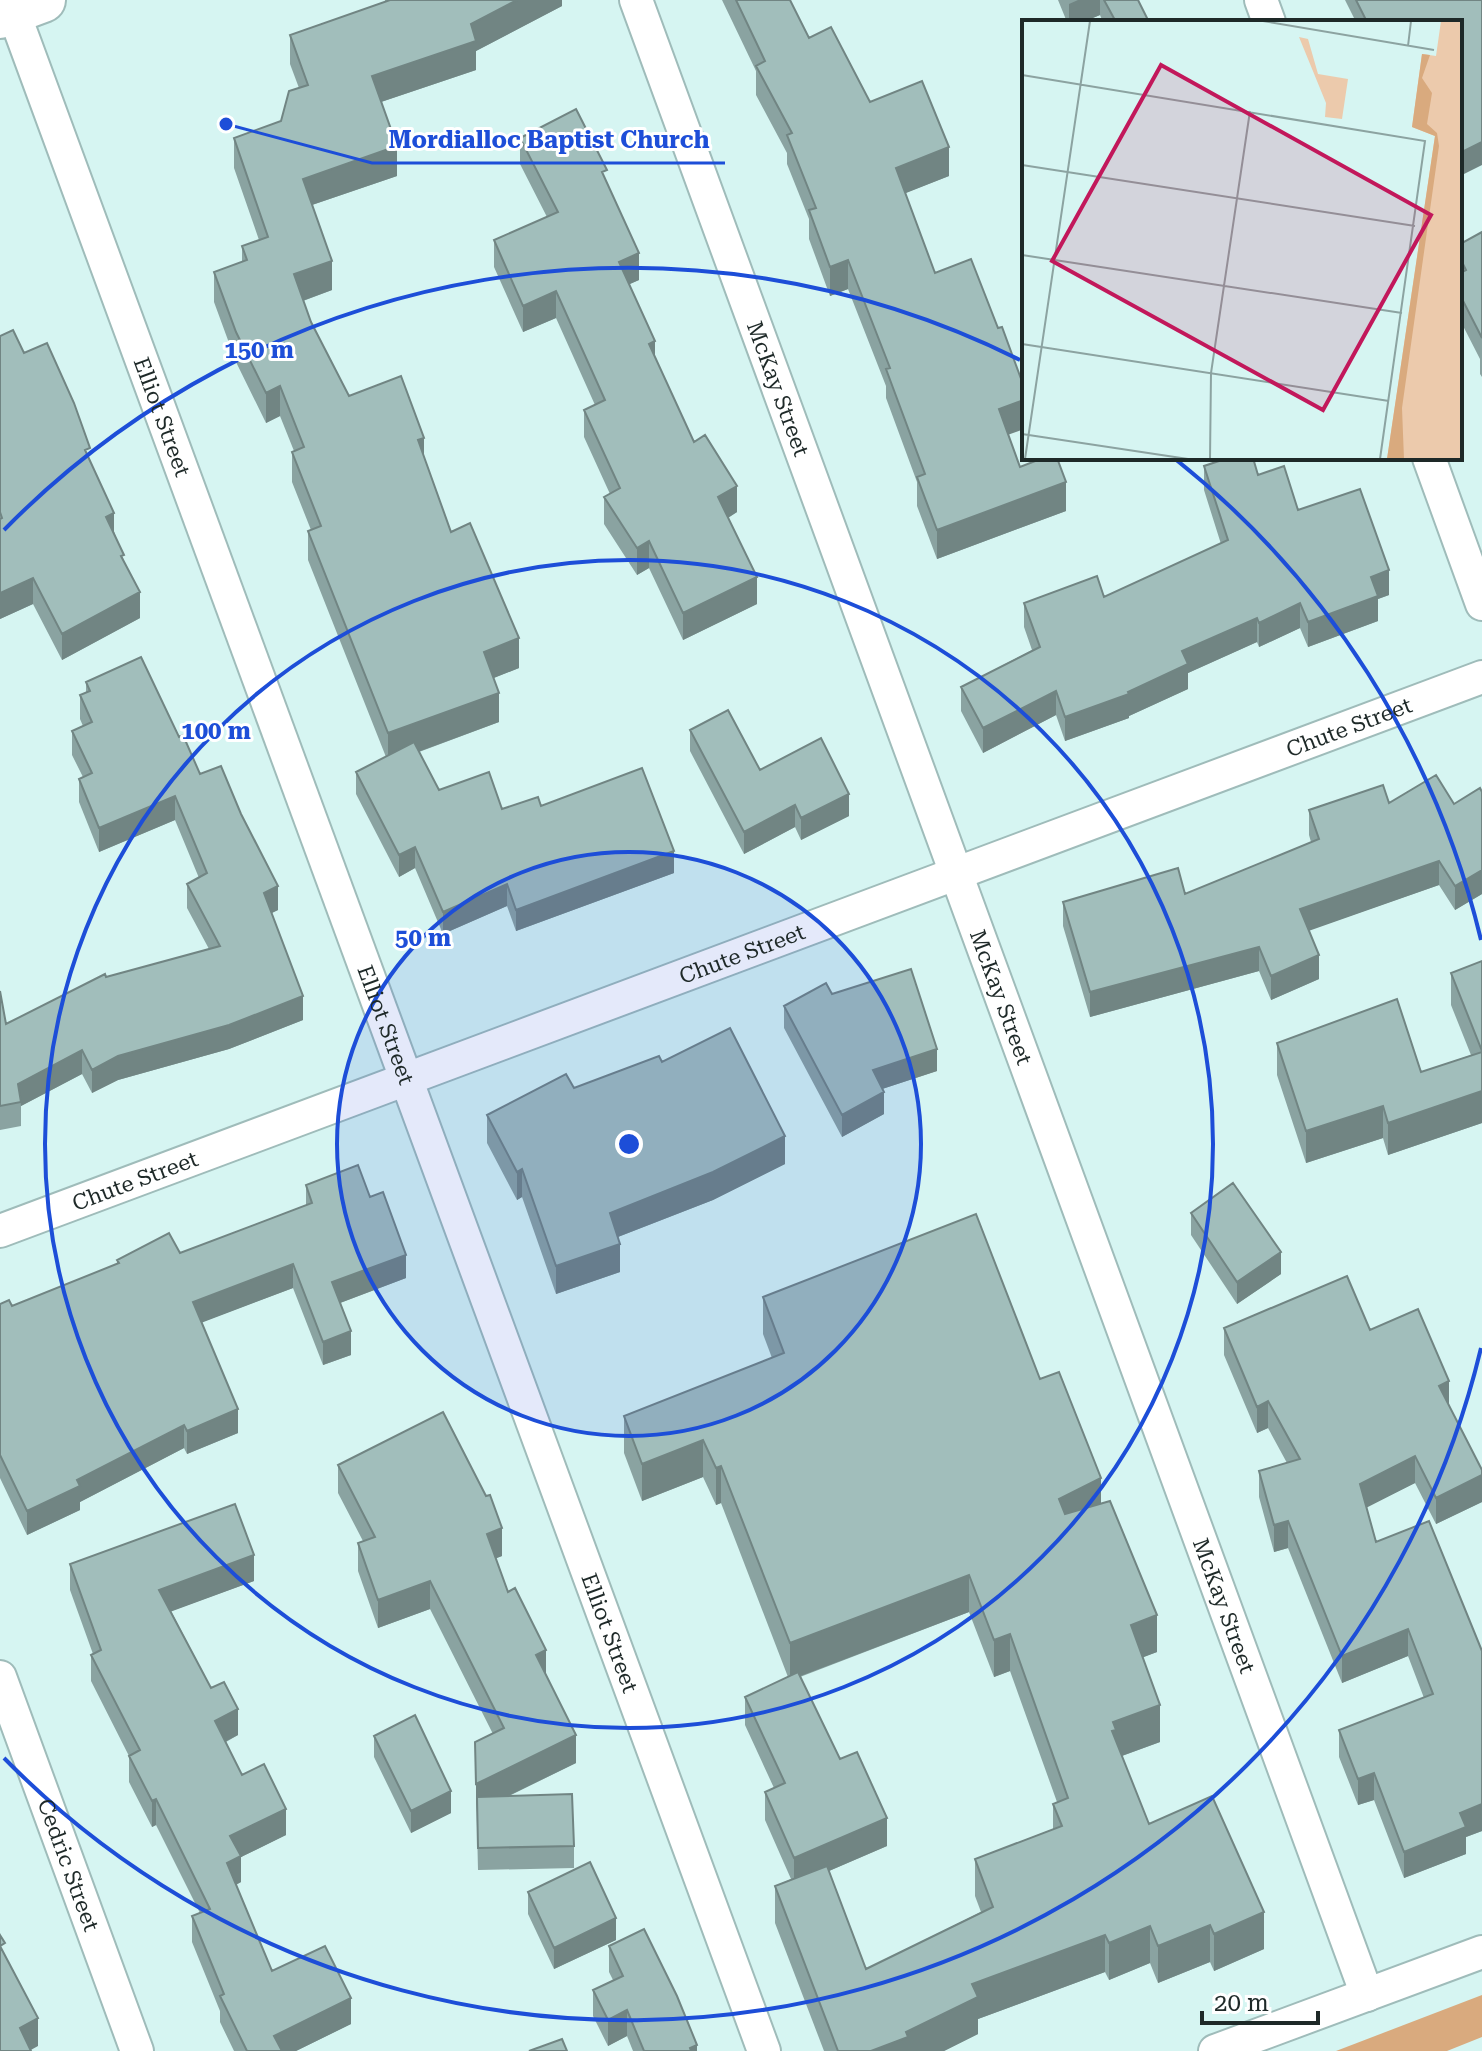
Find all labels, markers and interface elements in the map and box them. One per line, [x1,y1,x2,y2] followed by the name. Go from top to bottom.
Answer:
[1022,20,1462,460] inset map
[372,115,725,163] callout: Mordialloc Baptist Church
[388,126,710,154] text: Mordialloc Baptist Church
[742,318,814,460] street label: McKay Street
[224,336,294,364] text: 150 m
[129,354,195,480] street label: Elliot Street
[1283,692,1415,762] street label: Chute Street
[181,717,251,745] text: 100 m
[676,919,808,989] street label: Chute Street
[395,924,451,952] text: 50 m
[965,926,1037,1068] street label: McKay Street
[352,962,419,1088] street label: Elliot Street
[615,1130,643,1158] centre of rings
[69,1146,201,1216] street label: Chute Street
[1188,1535,1260,1677] street label: McKay Street
[576,1570,643,1696] street label: Elliot Street
[33,1795,104,1935] street label: Cedric Street
[1202,1975,1318,2025] scale bar
[1214,1989,1269,2017] text: 20 m

